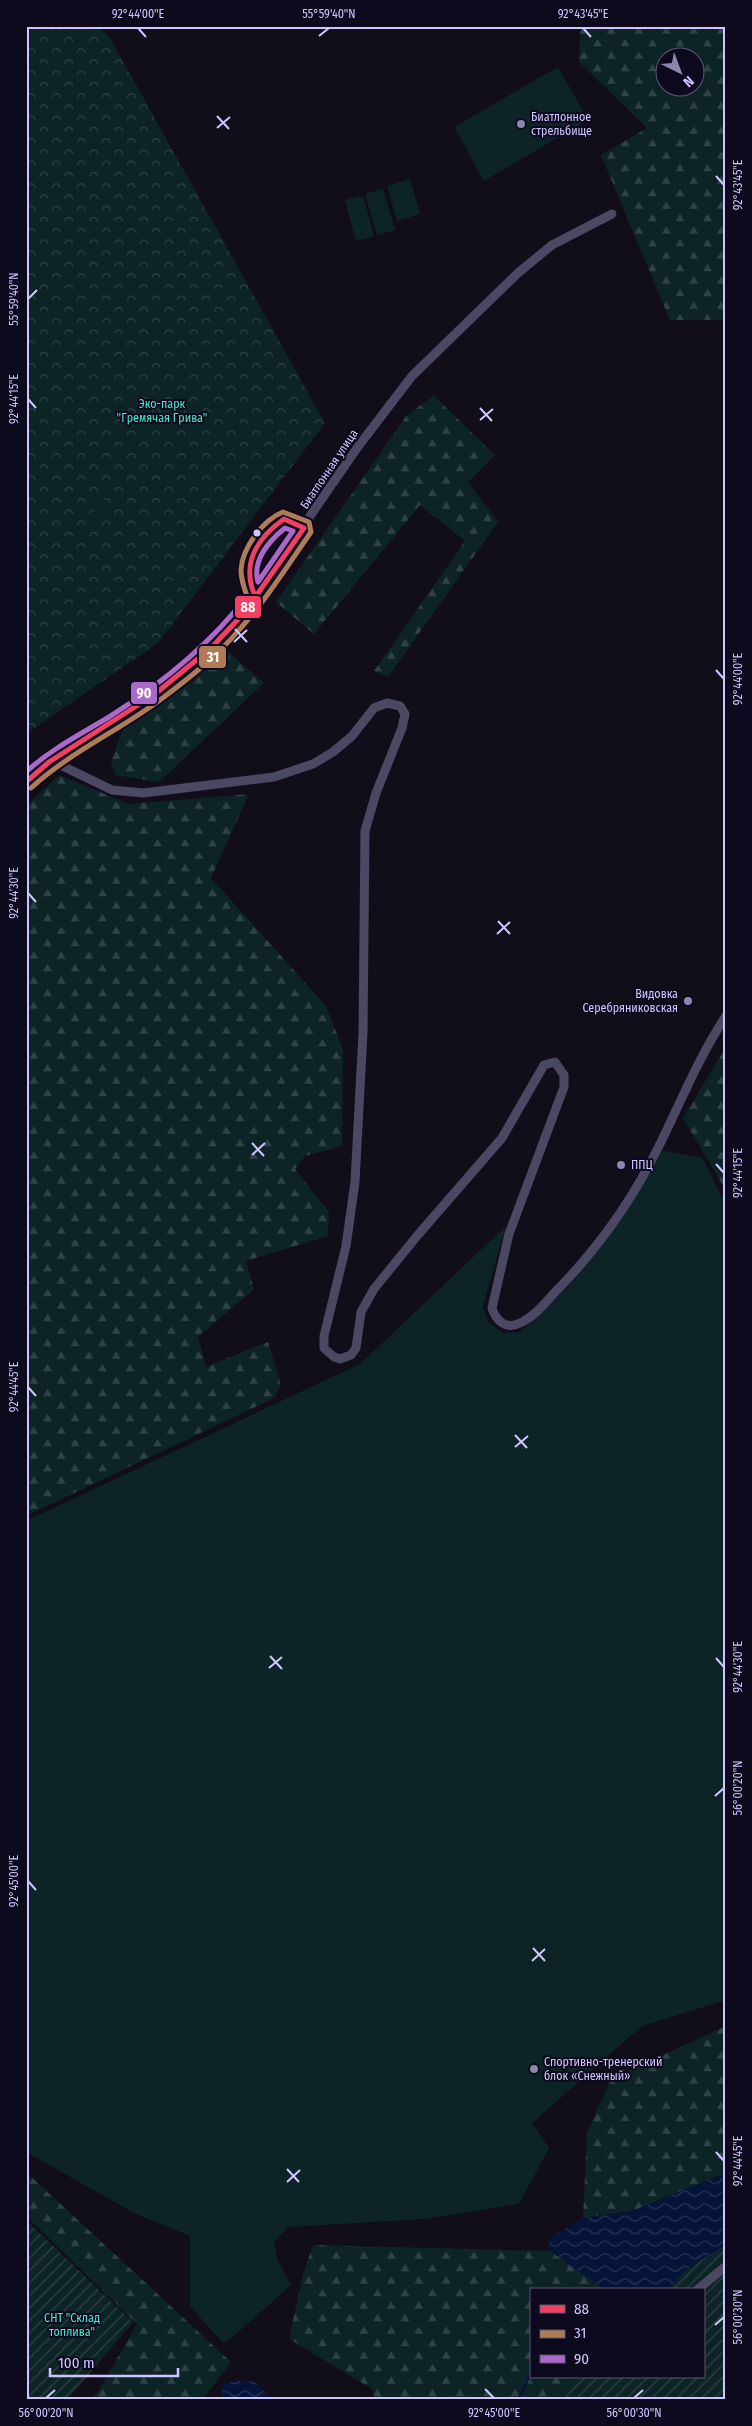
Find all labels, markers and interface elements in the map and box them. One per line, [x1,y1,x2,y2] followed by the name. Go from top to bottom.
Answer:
[112,7,165,21] text: 92°44'00"E
[302,7,356,21] text: 55°59'40"N
[558,7,609,21] text: 92°43'45"E
[654,48,704,98] north arrow
[680,72,697,90] text: N
[531,110,592,138] place label: Биатлонное стрельбище
[515,118,527,130] marker: Биатлонное стрельбище
[731,159,745,210] text: 92°43'45"E
[7,272,21,326] text: 55°59'40"N
[7,374,21,424] text: 92°44'15"E
[117,397,207,425] park label: Эко-парк "Гремячая Грива"
[297,427,361,511] street label: Биатлонная улица
[252,528,262,538] unlabelled marker
[234,595,262,619] line badge: 88
[241,599,256,616] text: 88
[198,645,227,669] line badge: 31
[206,649,219,666] text: 31
[731,652,745,705] text: 92°44'00"E
[130,681,158,705] line badge: 90
[137,685,152,702] text: 90
[7,867,21,919] text: 92°44'30"E
[582,987,678,1015] place label: Видовка Серебряниковская
[682,995,694,1007] marker: Видовка Серебряниковская
[731,1148,745,1198] text: 92°44'15"E
[631,1158,653,1172] place label: ППЦ
[615,1159,627,1171] marker: ППЦ
[7,1361,21,1412] text: 92°44'45"E
[731,1641,745,1693] text: 92°44'30"E
[731,1760,745,1816] text: 56°00'20"N
[7,1855,21,1907] text: 92°45'00"E
[544,2055,663,2083] place label: Спортивно-тренерский блок «Снежный»
[528,2063,540,2075] marker: Спортивно-тренерский блок «Снежный»
[731,2135,745,2186] text: 92°44'45"E
[530,2288,704,2378] legend
[731,2289,745,2345] text: 56°00'30"N
[574,2300,589,2318] text: 88
[44,2311,100,2339] park label: СНТ "Склад топлива"
[574,2324,586,2342] text: 31
[50,2346,178,2378] scale bar
[574,2350,589,2368] text: 90
[58,2354,95,2372] text: 100 m
[18,2406,74,2420] text: 56°00'20"N
[468,2406,520,2420] text: 92°45'00"E
[606,2406,662,2420] text: 56°00'30"N

